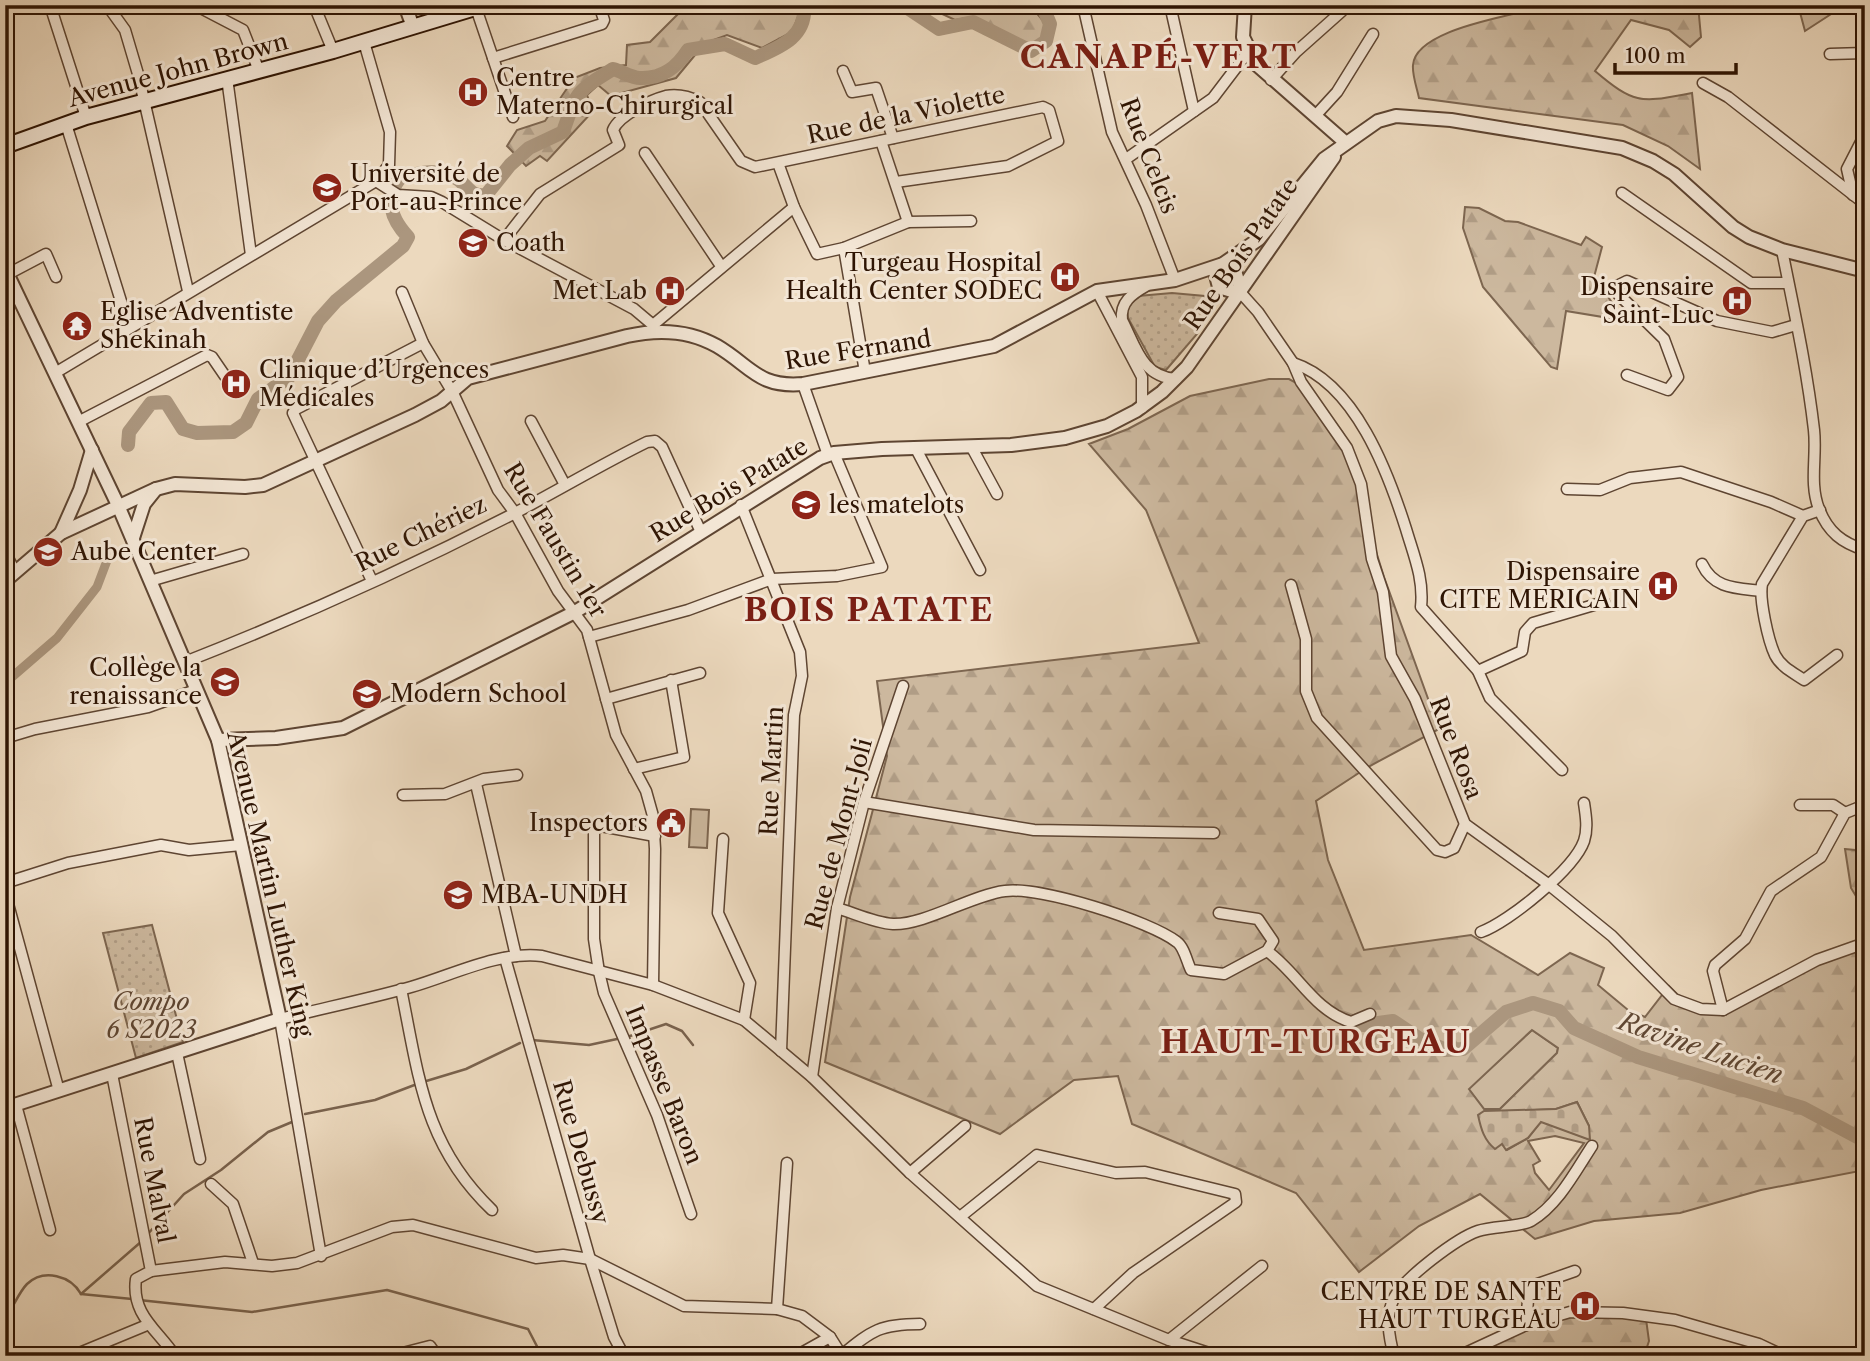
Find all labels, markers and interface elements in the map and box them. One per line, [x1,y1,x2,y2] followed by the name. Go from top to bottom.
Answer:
[64,26,291,113] street label: Avenue John Brown
[1615,32,1735,76] scale bar
[1020,37,1298,76] district label: CANAPÉ-VERT
[1625,43,1686,68] text: 100 m
[496,63,734,120] place label: Centre Materno-Chirurgical
[456,75,490,109] hospital icon: Centre Materno-Chirurgical
[804,79,1008,150] street label: Rue de la Violette
[1114,94,1185,218] street label: Rue Celcis
[350,159,522,216] place label: Université de Port-au-Prince
[310,171,344,205] school or university icon: Université de Port-au-Prince
[1177,172,1304,335] street label: Rue Bois Patate
[456,226,490,260] school or university icon: Coath
[496,228,565,257] place label: Coath
[786,248,1042,305] place label: Turgeau Hospital Health Center SODEC
[1048,260,1082,294] hospital icon: Turgeau Hospital Health Center SODEC
[1580,272,1714,329] place label: Dispensaire Saint-Luc
[653,274,687,308] hospital icon: Met Lab
[552,276,647,305] place label: Met Lab
[1720,284,1754,318] hospital icon: Dispensaire Saint-Luc
[100,297,293,354] place label: Eglise Adventiste Shekinah
[60,309,94,343] temple icon: Eglise Adventiste Shekinah
[783,324,933,375] street label: Rue Fernand
[259,355,489,412] place label: Clinique d’Urgences Médicales
[219,367,253,401] hospital icon: Clinique d’Urgences Médicales
[645,431,813,548] street label: Rue Bois Patate
[498,457,613,622] street label: Rue Faustin 1er
[789,488,823,522] school or university icon: les matelots
[350,489,491,578] street label: Rue Chériez
[829,490,964,519] place label: les matelots
[31,535,65,569] school or university icon: Aube Center
[70,537,217,566] place label: Aube Center
[1439,557,1640,614] place label: Dispensaire CITE MERICAIN
[1646,569,1680,603] hospital icon: Dispensaire CITE MERICAIN
[744,590,994,629] district label: BOIS PATATE
[69,653,202,710] place label: Collège la renaissance
[208,665,242,699] school or university icon: Collège la renaissance
[350,677,384,711] school or university icon: Modern School
[390,679,567,708] place label: Modern School
[1424,693,1489,803] street label: Rue Rosa
[754,705,789,837] street label: Rue Martin
[221,727,320,1040] street label: Avenue Martin Luther King
[799,735,878,933] street label: Rue de Mont-Joli
[654,806,688,840] public building icon: Inspectors
[529,808,648,837] place label: Inspectors
[441,878,475,912] school or university icon: MBA-UNDH
[481,880,628,909] place label: MBA-UNDH
[106,987,197,1044] park label: Compo 6 S2023
[619,1001,709,1168] street label: Impasse Baron
[1613,1004,1787,1091] water label: Ravine Lucien
[1160,1022,1472,1061] district label: HAUT-TURGEAU
[547,1077,616,1228] street label: Rue Debussy
[128,1114,181,1245] street label: Rue Malval
[1320,1277,1562,1334] place label: CENTRE DE SANTE HAUT TURGEAU
[1568,1289,1602,1323] hospital icon: CENTRE DE SANTE HAUT TURGEAU

